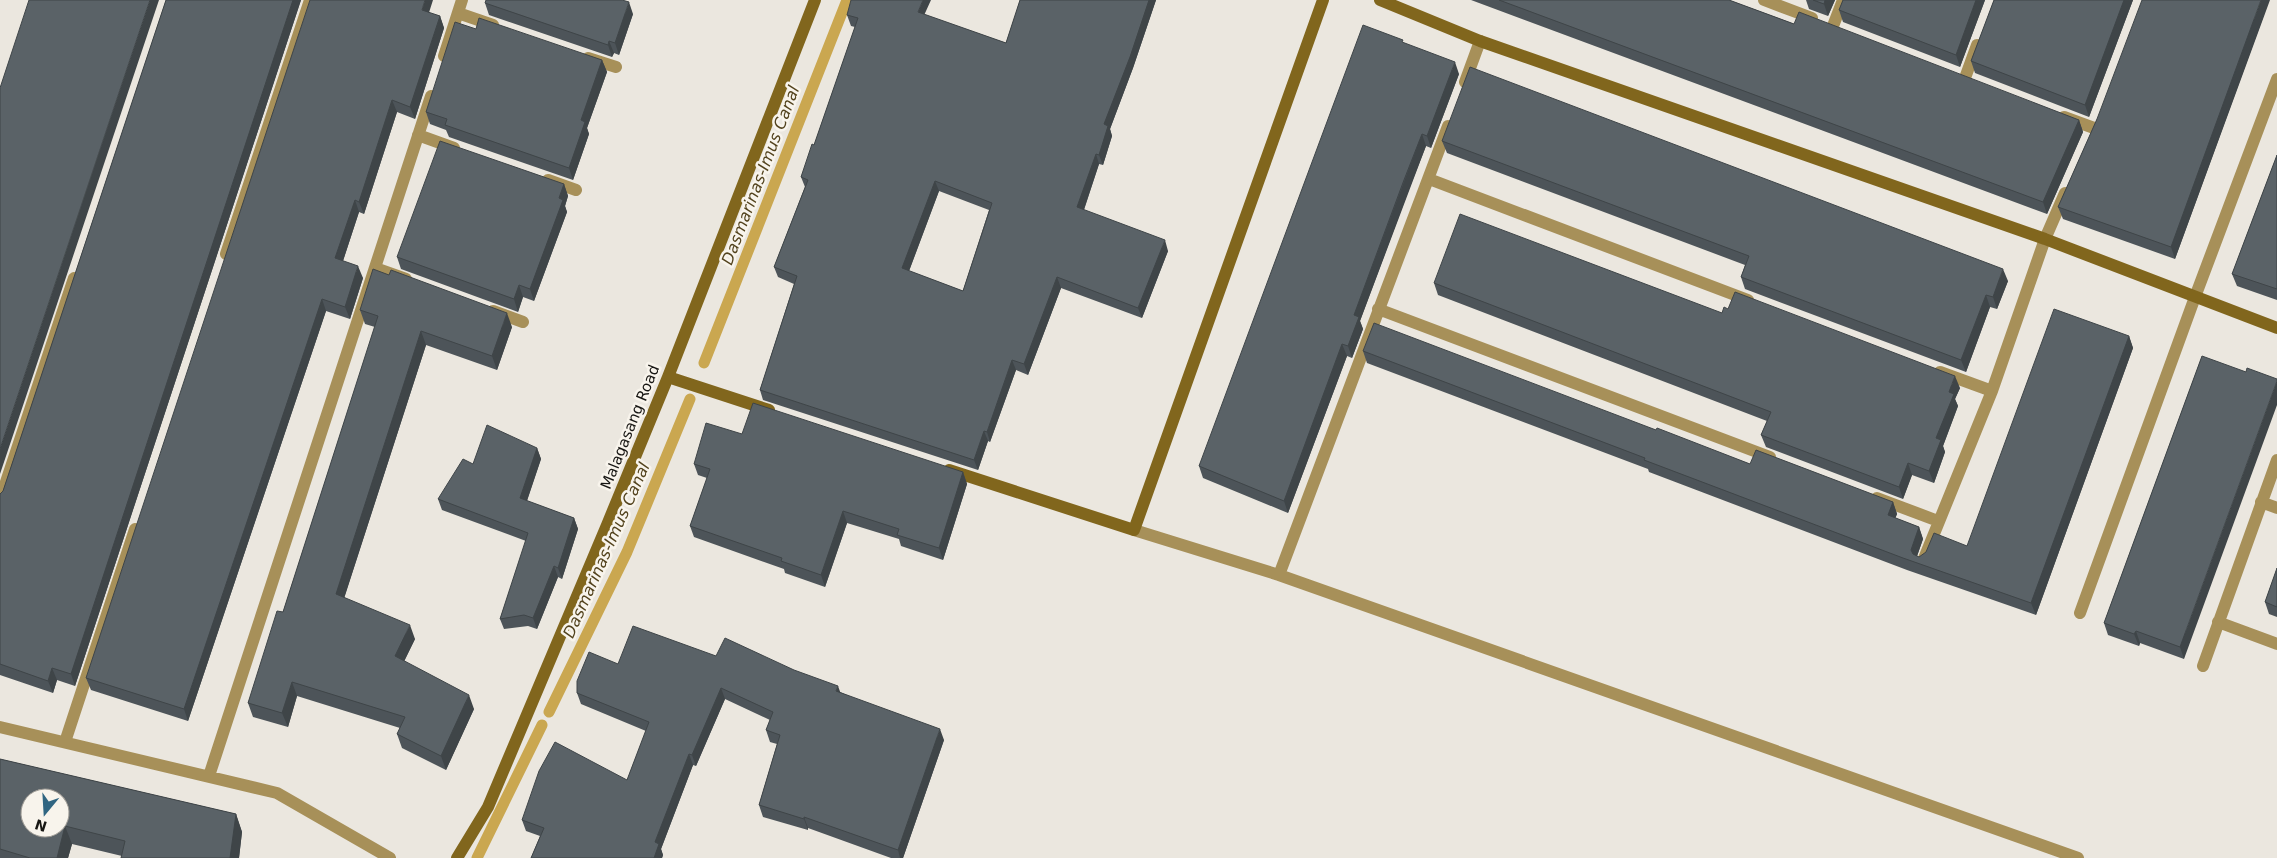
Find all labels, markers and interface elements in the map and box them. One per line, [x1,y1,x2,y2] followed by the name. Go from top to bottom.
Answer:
[718,82,804,267] water label: Dasmarinas-Imus Canal
[597,362,663,492] street label: Malagasang Road
[559,459,654,641] water label: Dasmarinas-Imus Canal
[20,788,70,838] north arrow
[33,816,49,835] text: N

